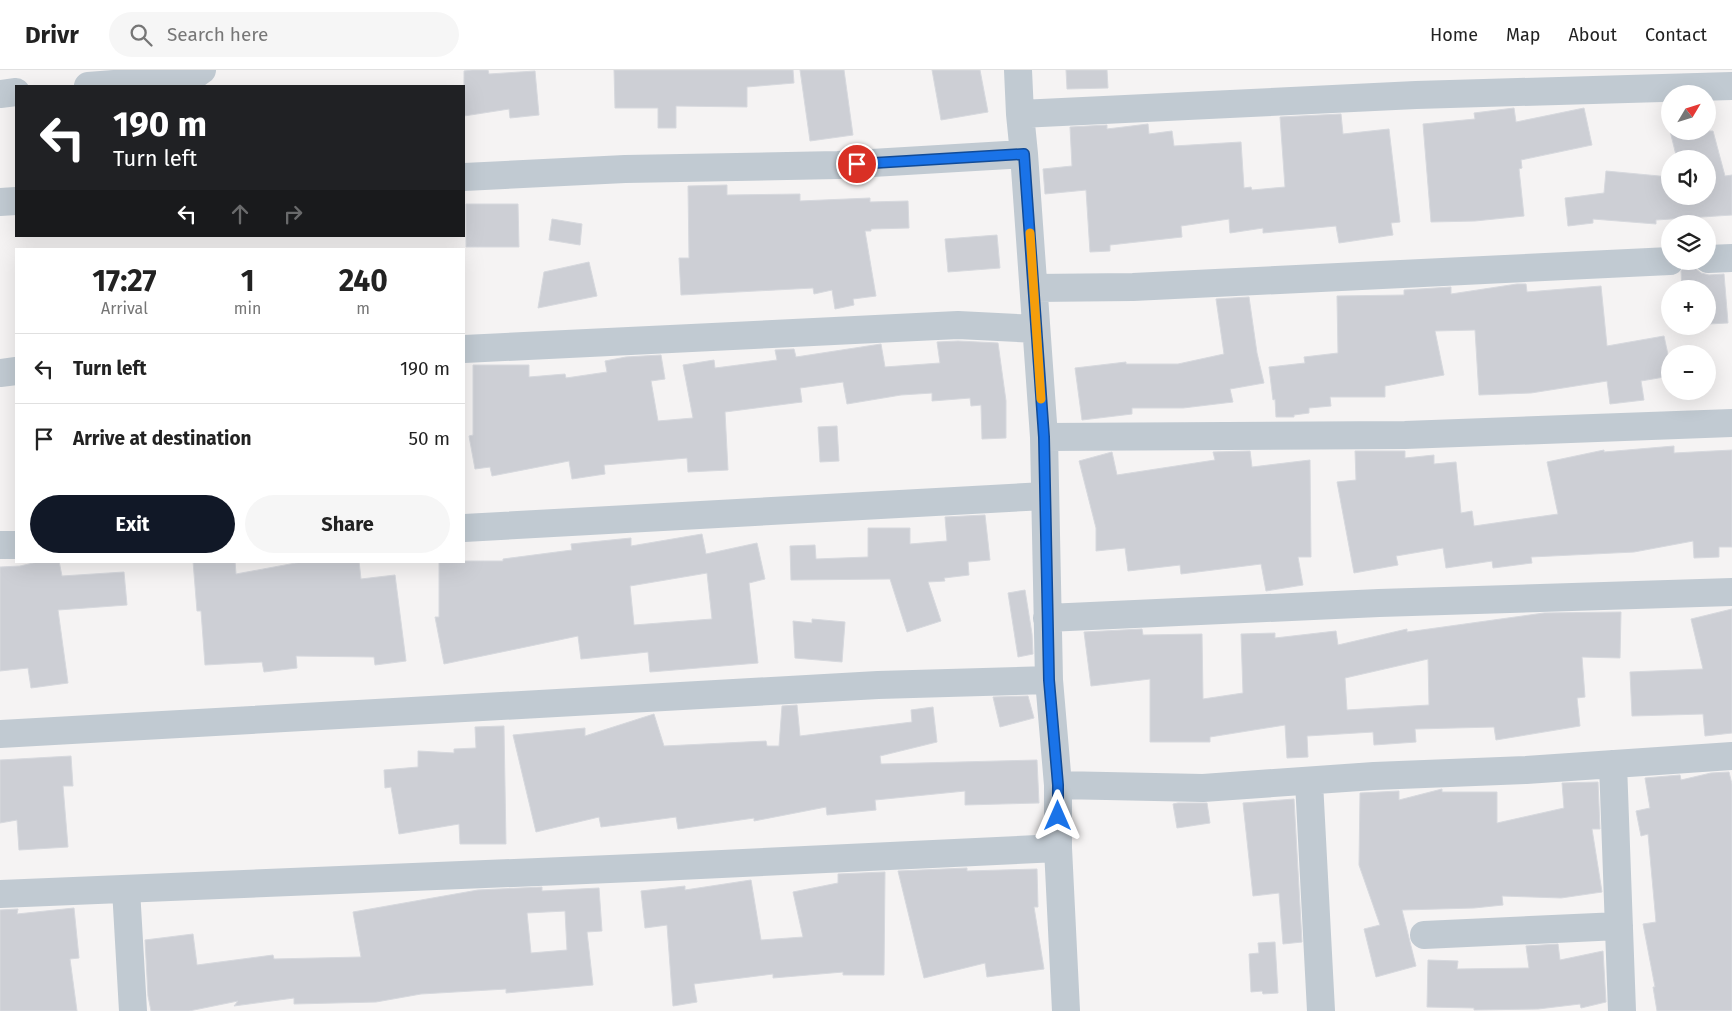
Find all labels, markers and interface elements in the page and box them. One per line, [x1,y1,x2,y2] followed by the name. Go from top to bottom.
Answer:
[109,12,459,57] search box
[25,21,79,49] text: Drivr
[127,21,155,49] icon: search
[167,23,268,46] text: Search here
[1430,24,1478,46] text: Home
[1506,24,1540,46] text: Map
[1568,24,1617,46] text: About
[1645,24,1707,46] text: Contact
[1661,85,1716,140] north arrow
[1661,85,1716,400] map controls
[113,103,207,145] text: 190 m
[30,105,95,170] icon: left
[836,143,878,185] pin
[113,145,197,172] text: Turn left
[843,150,871,178] icon: arrive
[1661,150,1716,205] button: sound
[173,200,201,228] icon: left
[226,200,254,228] icon: ahead
[279,200,307,228] icon: right
[1661,215,1716,270] button: layers
[92,263,157,299] text: 17:27
[241,263,255,299] text: 1
[339,263,388,299] text: 240
[1661,280,1716,335] button: +
[101,299,148,318] text: Arrival
[234,299,261,318] text: min
[356,299,370,318] text: m
[1661,345,1716,400] button: −
[30,355,58,383] icon: left
[73,357,147,380] text: Turn left
[400,357,450,380] text: 190 m
[30,425,58,453] icon: arrive
[73,427,252,450] text: Arrive at destination
[409,427,450,450] text: 50 m
[30,495,235,553] button: Exit
[245,495,450,553] button: Share
[1031,789,1083,841] position arrow

